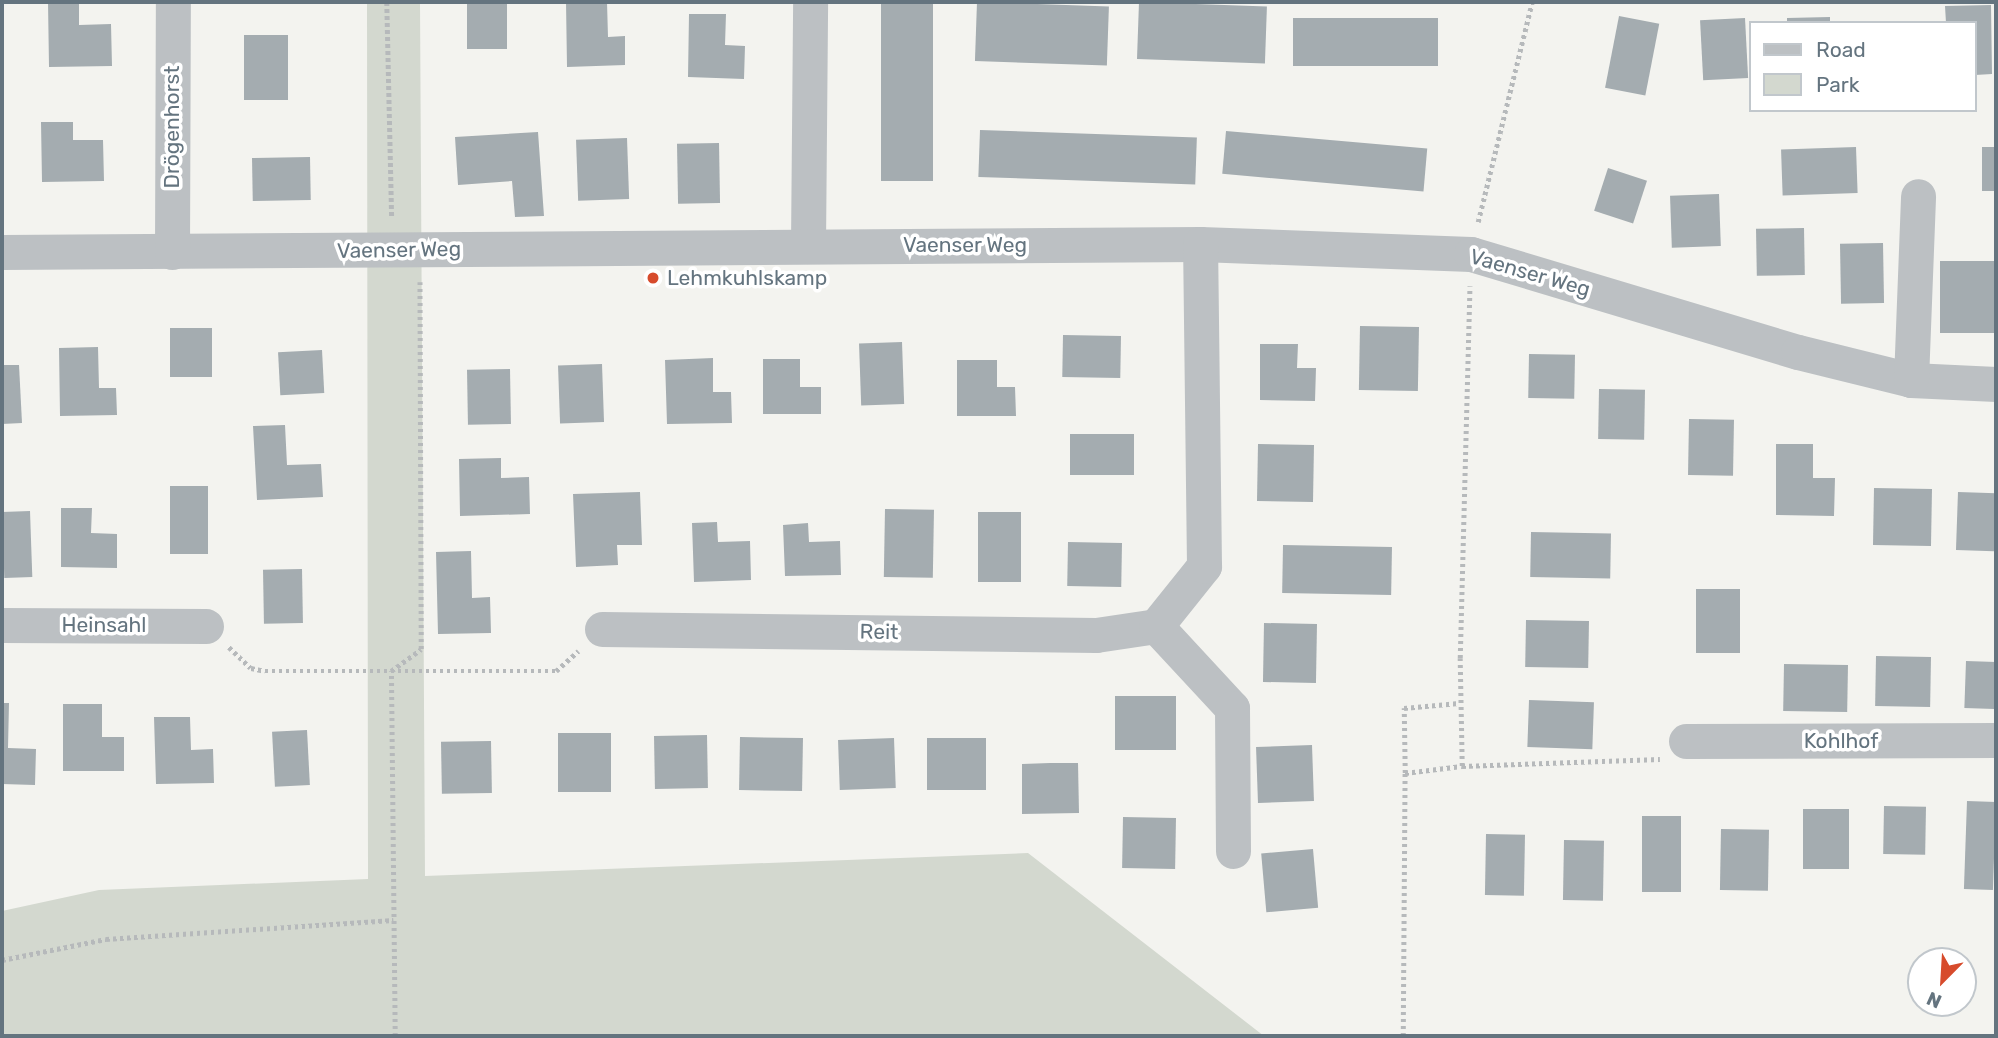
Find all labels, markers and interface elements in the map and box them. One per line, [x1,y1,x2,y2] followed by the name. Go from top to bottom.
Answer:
[1750,21,1977,112] legend
[1816,37,1866,62] text: Road
[159,65,185,189] street label: Drögenhorst
[1816,72,1860,97] text: Park
[903,232,1027,258] street label: Vaenser Weg
[336,236,462,264] street label: Vaenser Weg
[1466,244,1594,302] street label: Vaenser Weg
[667,265,827,291] place label: Lehmkuhlskamp
[645,270,661,286] marker: Lehmkuhlskamp
[62,612,146,638] street label: Heinsahl
[859,619,899,645] street label: Reit
[1804,728,1878,754] street label: Kohlhof
[1907,947,1977,1017] north arrow
[1923,987,1945,1013] text: N

